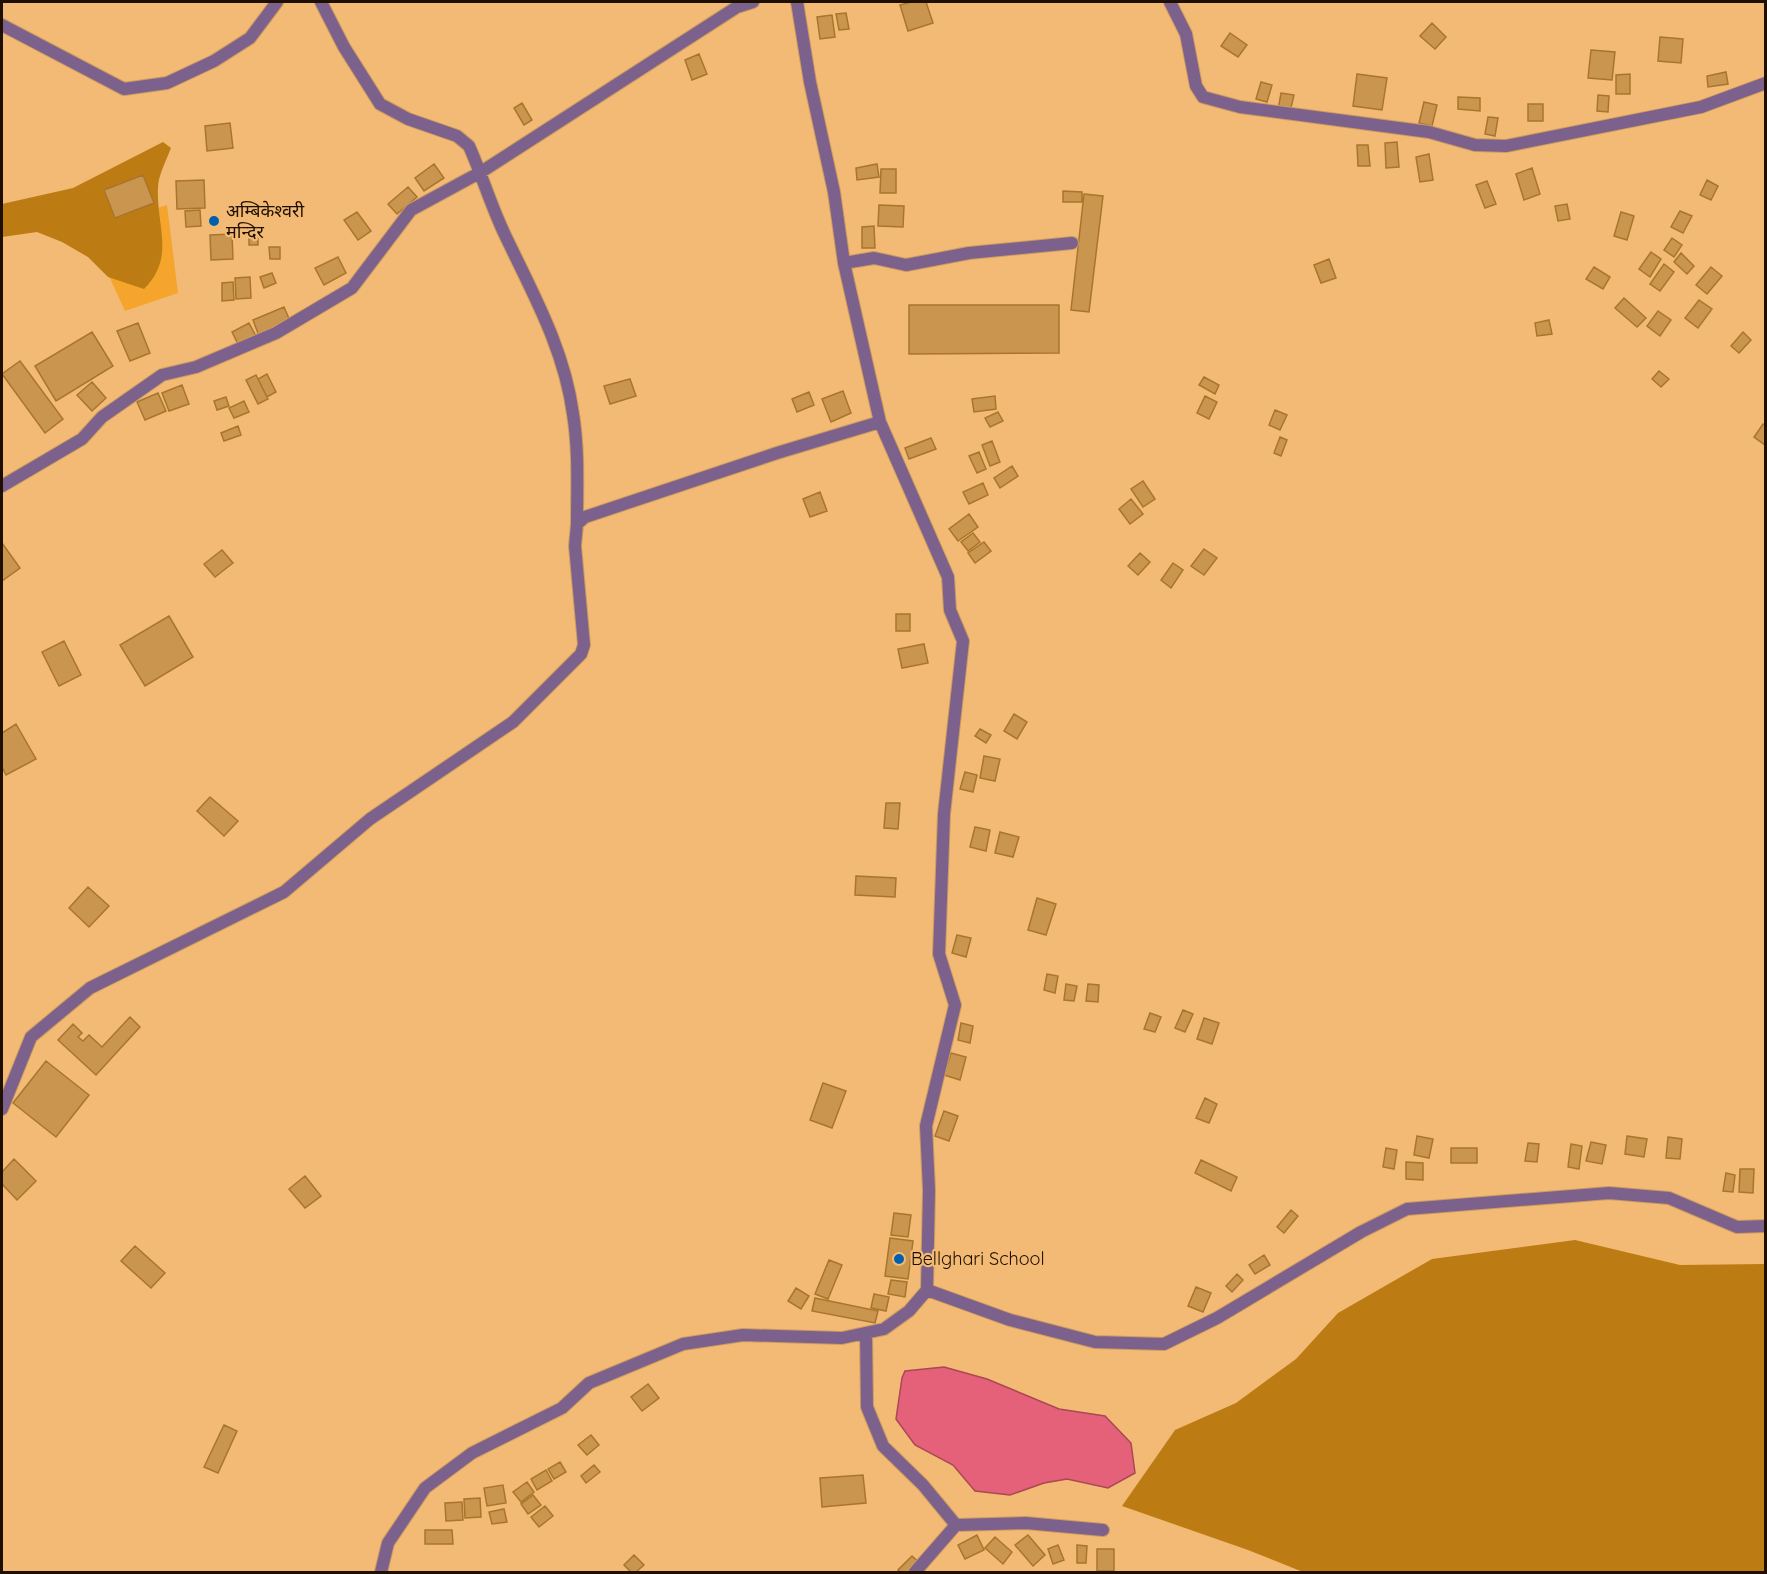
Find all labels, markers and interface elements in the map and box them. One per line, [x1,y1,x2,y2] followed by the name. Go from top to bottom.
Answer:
[226,199,304,243] place label: अम्बिकेश्‍वरी मन्दिर
[207,214,221,228] marker: अम्बिकेश्‍वरी मन्दिर
[911,1247,1045,1270] place label: Bellghari School
[892,1252,906,1266] marker: Bellghari School

